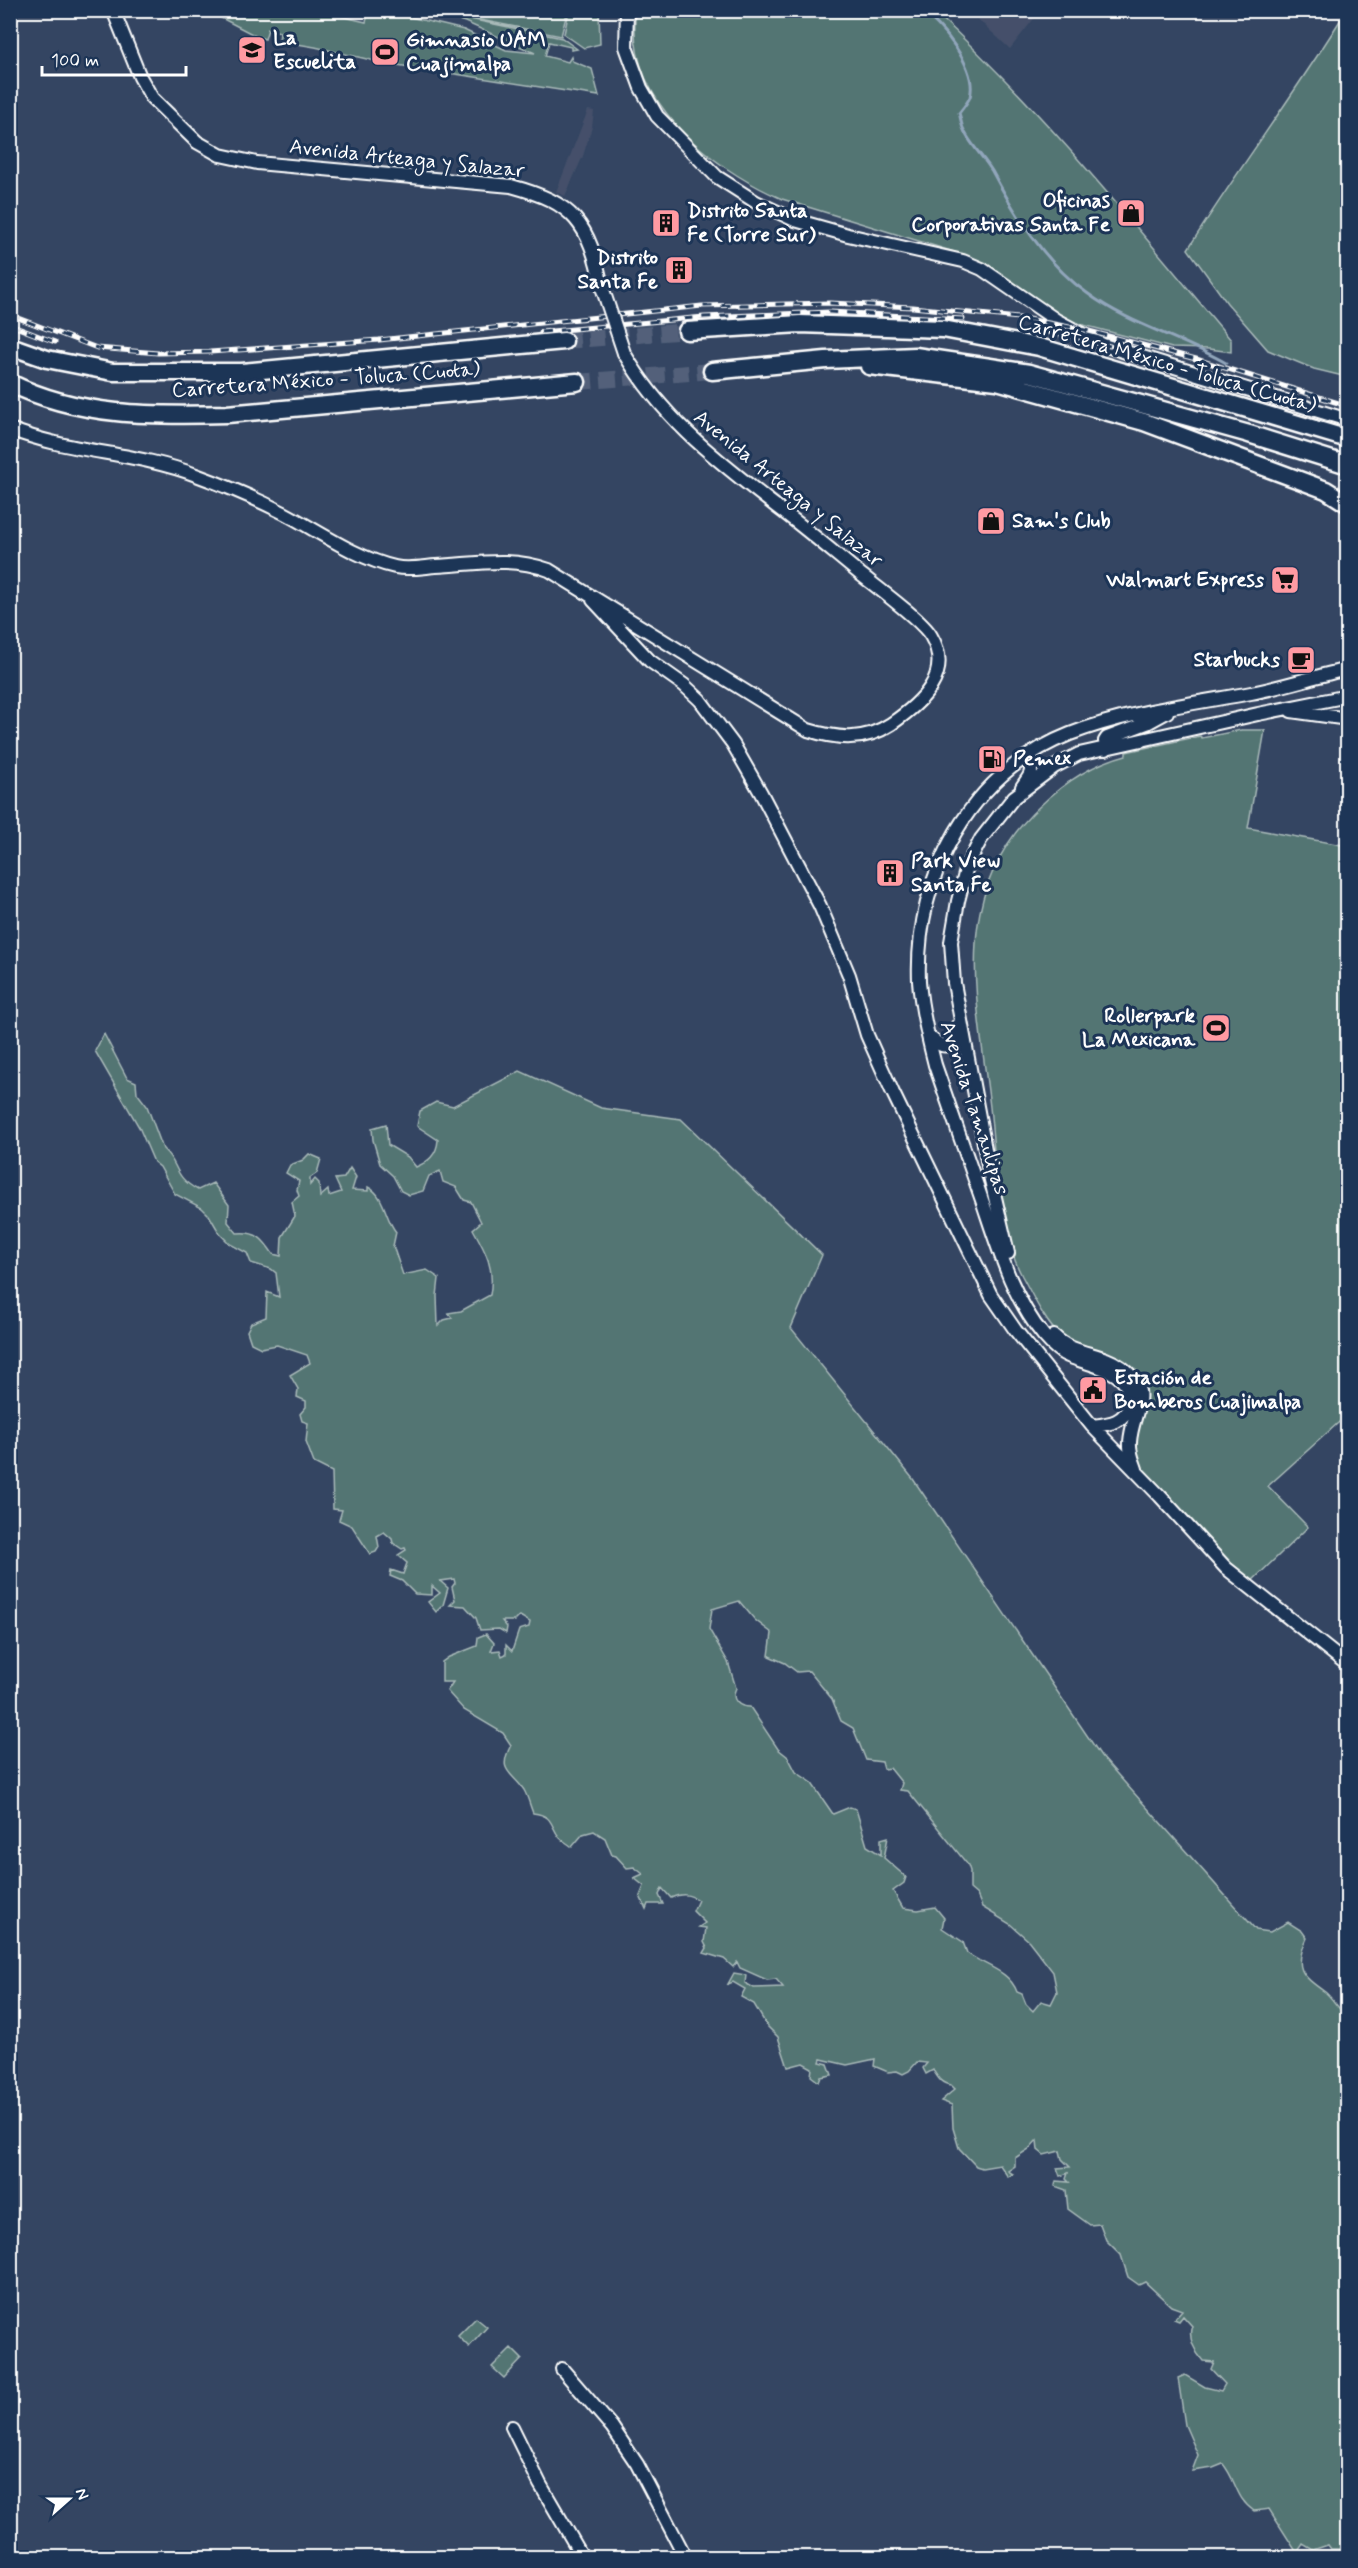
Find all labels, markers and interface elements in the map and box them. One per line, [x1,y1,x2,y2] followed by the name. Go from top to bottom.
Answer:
[273,24,357,76] place label: La Escuelita
[406,26,546,78] place label: Gimnasio UAM Cuajimalpa
[236,34,268,66] school or university icon: La Escuelita
[369,36,401,68] sports icon: Gimnasio UAM Cuajimalpa
[42,39,186,77] scale bar
[51,49,99,73] text: 100 m
[288,133,526,186] street label: Avenida Arteaga y Salazar
[911,187,1111,239] place label: Oficinas Corporativas Santa Fe
[687,197,816,249] place label: Distrito Santa Fe (Torre Sur)
[1115,197,1147,229] shop icon: Oficinas Corporativas Santa Fe
[650,207,682,239] building icon: Distrito Santa Fe (Torre Sur)
[577,244,658,296] place label: Distrito Santa Fe
[663,254,695,286] building icon: Distrito Santa Fe
[1015,308,1320,420] street label: Carretera México - Toluca (Cuota)
[171,355,482,405] street label: Carretera México - Toluca (Cuota)
[687,404,889,575] street label: Avenida Arteaga y Salazar
[975,505,1007,537] shop icon: Sam's Club
[1012,507,1111,535] place label: Sam's Club
[1269,564,1301,596] supermarket icon: Walmart Express
[1105,566,1265,594] place label: Walmart Express
[1285,644,1317,676] cafe icon: Starbucks
[1193,646,1281,674] place label: Starbucks
[976,743,1008,775] fuel station icon: Pemex
[1013,745,1072,773] place label: Pemex
[911,847,1000,899] place label: Park View Santa Fe
[874,857,906,889] building icon: Park View Santa Fe
[1082,1002,1196,1054] place label: Rollerpark La Mexicana
[1200,1012,1232,1044] sports icon: Rollerpark La Mexicana
[933,1017,1015,1199] street label: Avenida Tamaulipas
[1114,1364,1301,1416] place label: Estación de Bomberos Cuajimalpa
[1077,1374,1109,1406] public building icon: Estación de Bomberos Cuajimalpa
[39,2469,99,2529] north arrow
[70,2485,93,2503] text: N

